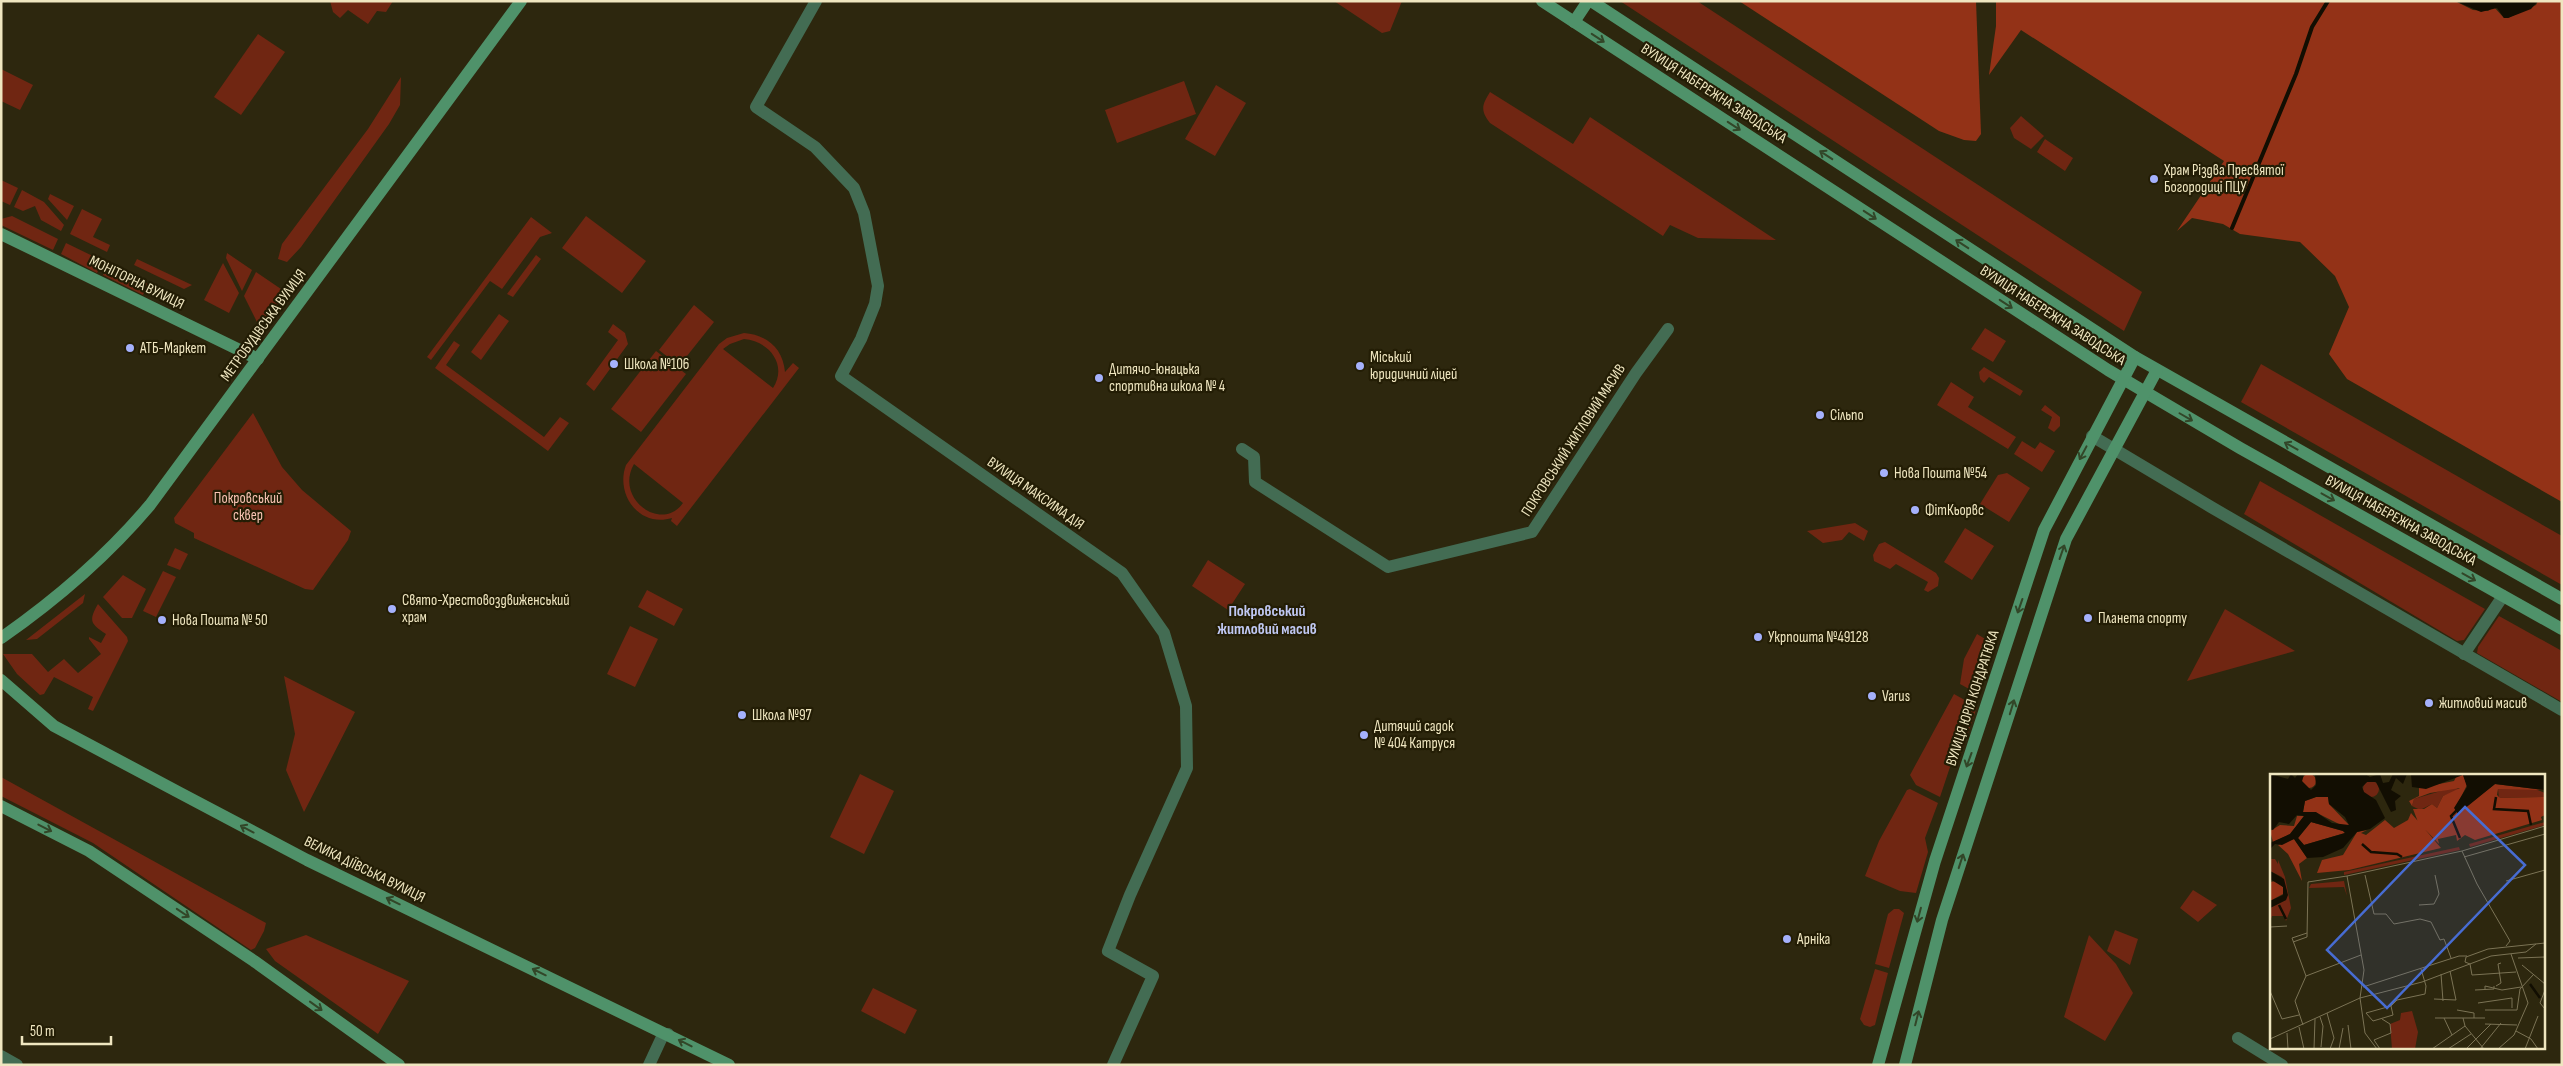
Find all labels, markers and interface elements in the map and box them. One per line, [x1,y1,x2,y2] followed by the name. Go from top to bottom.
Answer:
[1591,32,1605,43] one-way arrow
[1637,39,1791,148] street label: ВУЛИЦЯ НАБЕРЕЖНА ЗАВОДСЬКА
[1727,121,1741,131] one-way arrow
[1819,150,1833,160] one-way arrow
[2163,161,2285,197] place label: Храм Різдва Пресвятої Богородиці ПЦУ
[2148,173,2160,185] marker: Храм Різдва Пресвятої Богородиці ПЦУ
[1863,210,1877,220] one-way arrow
[1955,239,1969,249] one-way arrow
[86,251,187,314] street label: МОНІТОРНА ВУЛИЦЯ
[1976,261,2130,370] street label: ВУЛИЦЯ НАБЕРЕЖНА ЗАВОДСЬКА
[216,266,310,385] street label: МЕТРОБУДІВСЬКА ВУЛИЦЯ
[1999,299,2013,309] one-way arrow
[139,339,206,358] place label: АТБ-Маркет
[124,342,136,354] marker: АТБ-Маркет
[1370,348,1457,384] place label: Міський юридичний ліцей
[624,355,689,374] place label: Школа №106
[608,358,620,370] marker: Школа №106
[1109,360,1225,396] place label: Дитячо-юнацька спортивна школа № 4
[1354,360,1366,372] marker: Міський юридичний ліцей
[1517,360,1630,520] street label: ПОКРОВСЬКИЙ ЖИТЛОВИЙ МАСИВ
[1093,372,1105,384] marker: Дитячо-юнацька спортивна школа № 4
[1830,406,1864,425] place label: Сільпо
[1814,409,1826,421] marker: Сільпо
[2179,412,2193,422] one-way arrow
[2284,440,2298,450] one-way arrow
[2078,445,2087,460] one-way arrow
[983,453,1088,534] street label: ВУЛИЦЯ МАКСИМА ДІЯ
[1894,464,1987,483] place label: Нова Пошта №54
[1878,467,1890,479] marker: Нова Пошта №54
[2322,471,2480,570] street label: ВУЛИЦЯ НАБЕРЕЖНА ЗАВОДСЬКА
[214,489,282,525] park label: Покровський сквер
[2320,492,2335,502] one-way arrow
[1925,501,1984,520] place label: ФiтКьорвс
[1909,504,1921,516] marker: ФiтКьорвс
[2058,545,2067,561] one-way arrow
[2462,572,2476,582] one-way arrow
[402,591,570,627] place label: Свято-Хрестовоздвиженський храм
[2015,598,2024,613] one-way arrow
[1217,602,1317,639] district label: Покровський житловий масив
[386,603,398,615] marker: Свято-Хрестовоздвиженський храм
[2098,609,2187,628] place label: Планета спорту
[172,611,268,630] place label: Нова Пошта № 50
[2082,612,2094,624] marker: Планета спорту
[156,614,168,626] marker: Нова Пошта № 50
[1942,627,2004,768] street label: ВУЛИЦЯ ЮРІЯ КОНДРАТЮКА
[1768,628,1869,647] place label: Укрпошта №49128
[1752,631,1764,643] marker: Укрпошта №49128
[1882,687,1910,706] place label: Varus
[1866,690,1878,702] marker: Varus
[2439,694,2527,713] place label: житловий масив
[2423,697,2435,709] marker: житловий масив
[2007,699,2017,715] one-way arrow
[752,706,812,725] place label: Школа №97
[736,709,748,721] marker: Школа №97
[1374,717,1455,753] place label: Дитячий садок № 404 Катруся
[1358,729,1370,741] marker: Дитячий садок № 404 Катруся
[1964,752,1973,768] one-way arrow
[2270,774,2546,1048] inset map
[37,824,52,833] one-way arrow
[240,824,255,834] one-way arrow
[301,832,428,907] street label: ВЕЛИКА ДІЇВСЬКА ВУЛИЦЯ
[1957,854,1967,870] one-way arrow
[386,896,401,905] one-way arrow
[1914,907,1924,923] one-way arrow
[175,909,189,919] one-way arrow
[1796,930,1831,949] place label: Арніка
[1781,933,1793,945] marker: Арніка
[532,967,547,976] one-way arrow
[309,1001,323,1011] one-way arrow
[1913,1010,1922,1026] one-way arrow
[22,1014,111,1046] scale bar
[30,1022,55,1041] text: 50 m
[678,1038,693,1048] one-way arrow

